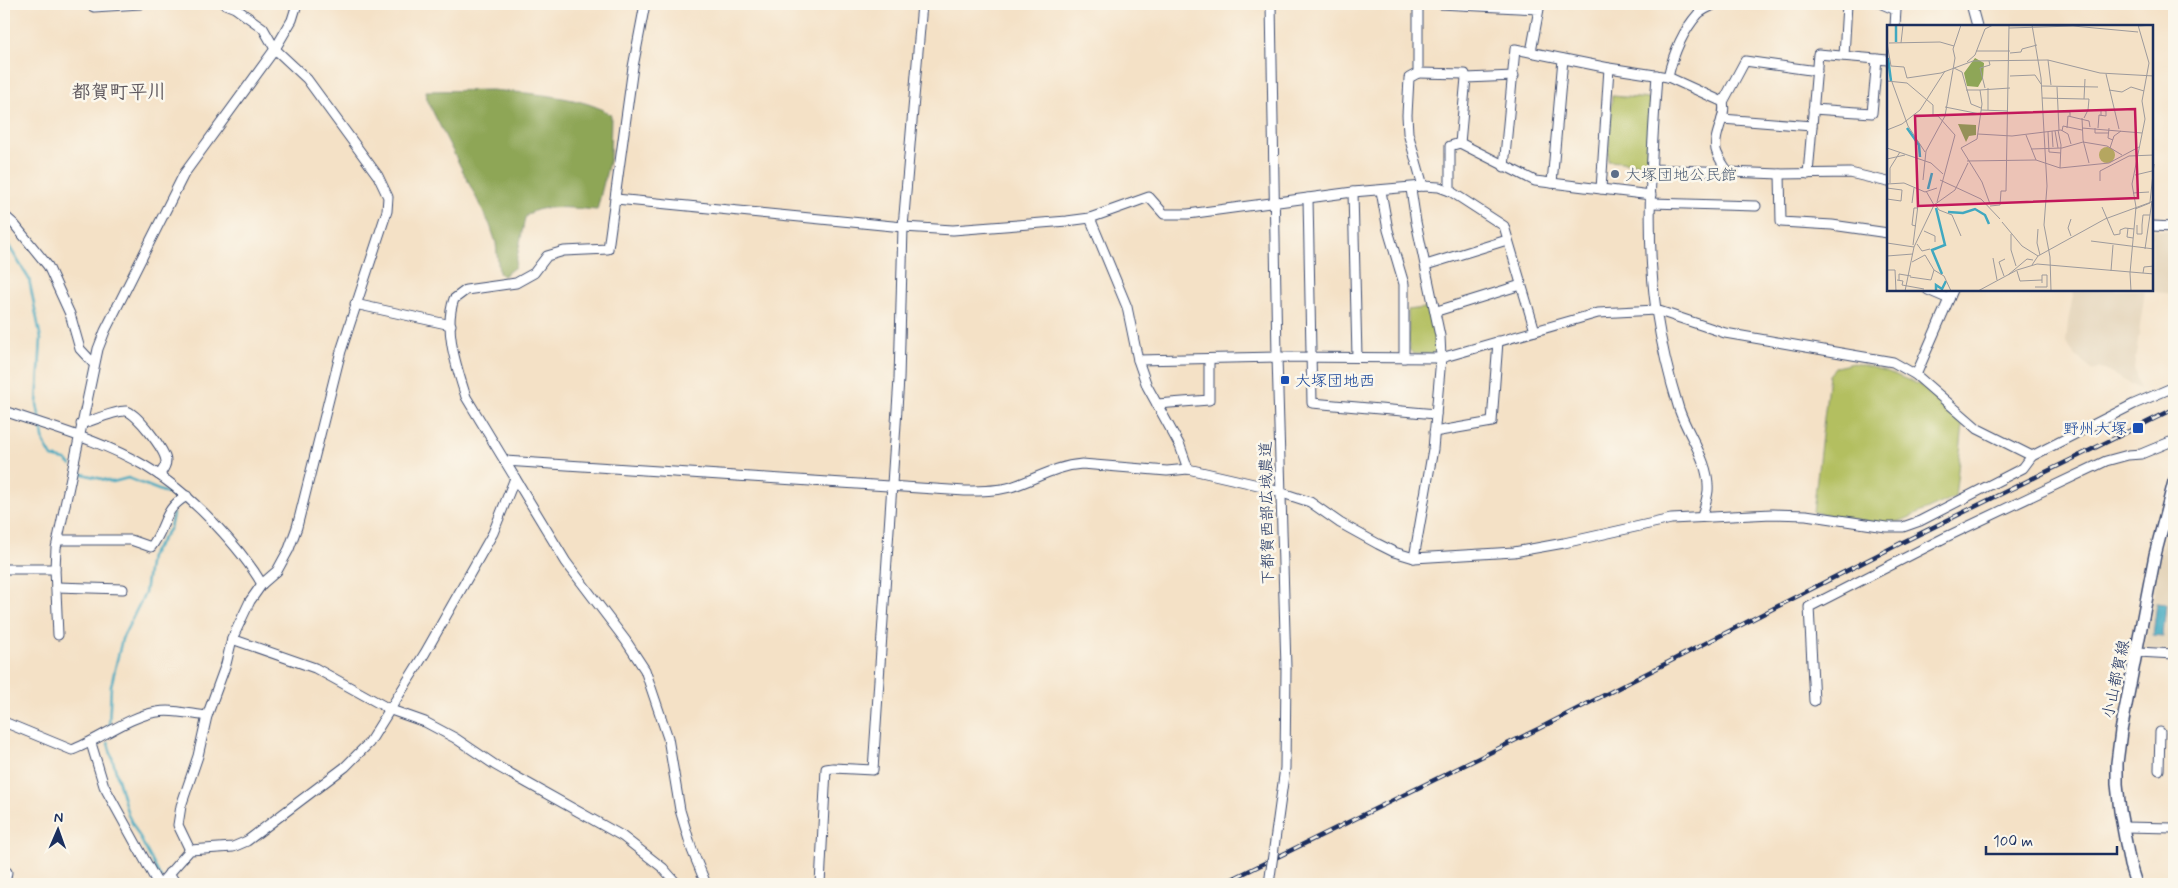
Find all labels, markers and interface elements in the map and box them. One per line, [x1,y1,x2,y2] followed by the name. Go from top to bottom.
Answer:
[1887,25,2153,291] inset map
[71,80,167,105] district label: 都賀町平川
[1625,165,1737,186] place label: 大塚団地公民館
[1609,168,1621,180] marker: 大塚団地公民館
[1295,371,1375,392] place label: 大塚団地西
[1279,374,1291,386] marker: 大塚団地西
[2063,419,2127,440] place label: 野州大塚
[2131,421,2145,435] marker: 野州大塚
[1256,441,1279,585] street label: 下都賀西部広域農道
[2098,638,2135,721] street label: 小山都賀線
[32,806,82,856] north arrow
[53,809,63,827] text: N
[1986,823,2117,855] scale bar
[1993,832,2033,852] text: 100 m

